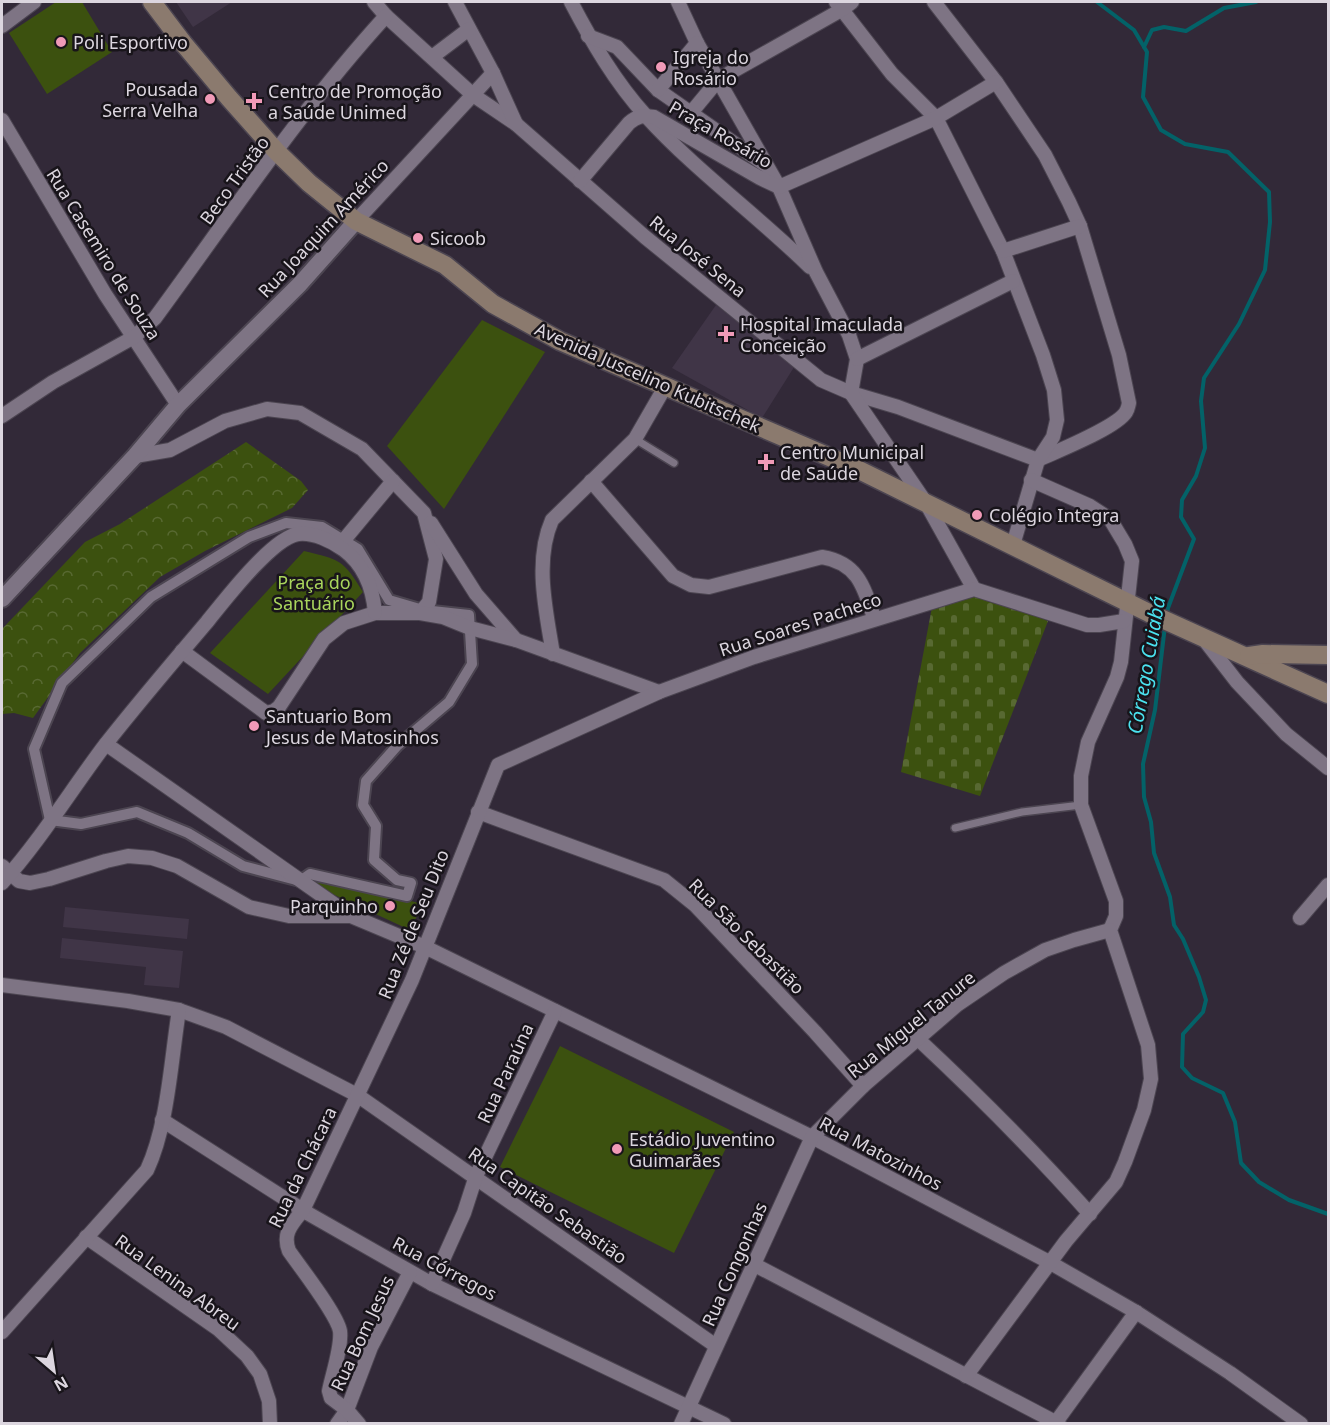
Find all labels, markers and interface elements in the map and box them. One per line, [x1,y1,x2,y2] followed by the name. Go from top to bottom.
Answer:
[73,30,188,54] place label: Poli Esportivo
[54,35,68,49] marker: Poli Esportivo
[673,45,749,90] place label: Igreja do Rosário
[654,60,668,74] marker: Igreja do Rosário
[102,77,198,122] place label: Pousada Serra Velha
[268,79,442,124] place label: Centro de Promoção a Saúde Unimed
[203,92,217,106] marker: Pousada Serra Velha
[245,92,263,110] marker: Centro de Promoção a Saúde Unimed
[665,95,777,173] street label: Praça Rosário
[194,131,274,229] street label: Beco Tristão
[252,153,394,303] street label: Rua Joaquim Américo
[41,164,167,344] street label: Rua Casemiro de Souza
[645,210,751,302] street label: Rua José Sena
[430,226,486,250] place label: Sicoob
[411,231,425,245] marker: Sicoob
[740,312,903,357] place label: Hospital Imaculada Conceição
[531,316,765,438] street label: Avenida Juscelino Kubitschek
[717,325,735,343] marker: Hospital Imaculada Conceição
[780,440,924,485] place label: Centro Municipal de Saúde
[757,453,775,471] marker: Centro Municipal de Saúde
[989,503,1119,527] place label: Colégio Integra
[970,508,984,522] marker: Colégio Integra
[273,570,355,615] park label: Praça do Santuário
[716,586,884,662] street label: Rua Soares Pacheco
[1121,594,1171,736] water label: Córrego Cuiabá
[264,704,439,749] place label: Santuario Bom Jesus de Matosinhos
[247,719,261,733] marker: Santuario Bom Jesus de Matosinhos
[372,846,454,1002] street label: Rua Zé de Seu Dito
[684,873,810,999] street label: Rua São Sebastião
[290,894,378,918] place label: Parquinho
[383,899,397,913] marker: Parquinho
[842,965,980,1083] street label: Rua Miguel Tanure
[471,1019,539,1127] street label: Rua Paraúna
[262,1103,342,1231] street label: Rua da Chácara
[816,1111,946,1195] street label: Rua Matozinhos
[629,1127,775,1172] place label: Estádio Juventino Guimarães
[464,1141,632,1269] street label: Rua Capitão Sebastião
[610,1142,624,1156] marker: Estádio Juventino Guimarães
[696,1198,772,1330] street label: Rua Congonhas
[111,1228,245,1336] street label: Rua Lenina Abreu
[389,1231,501,1305] street label: Rua Córregos
[325,1271,399,1395] street label: Rua Bom Jesus
[24,1341,84,1401] north arrow
[50,1371,72,1397] text: N

